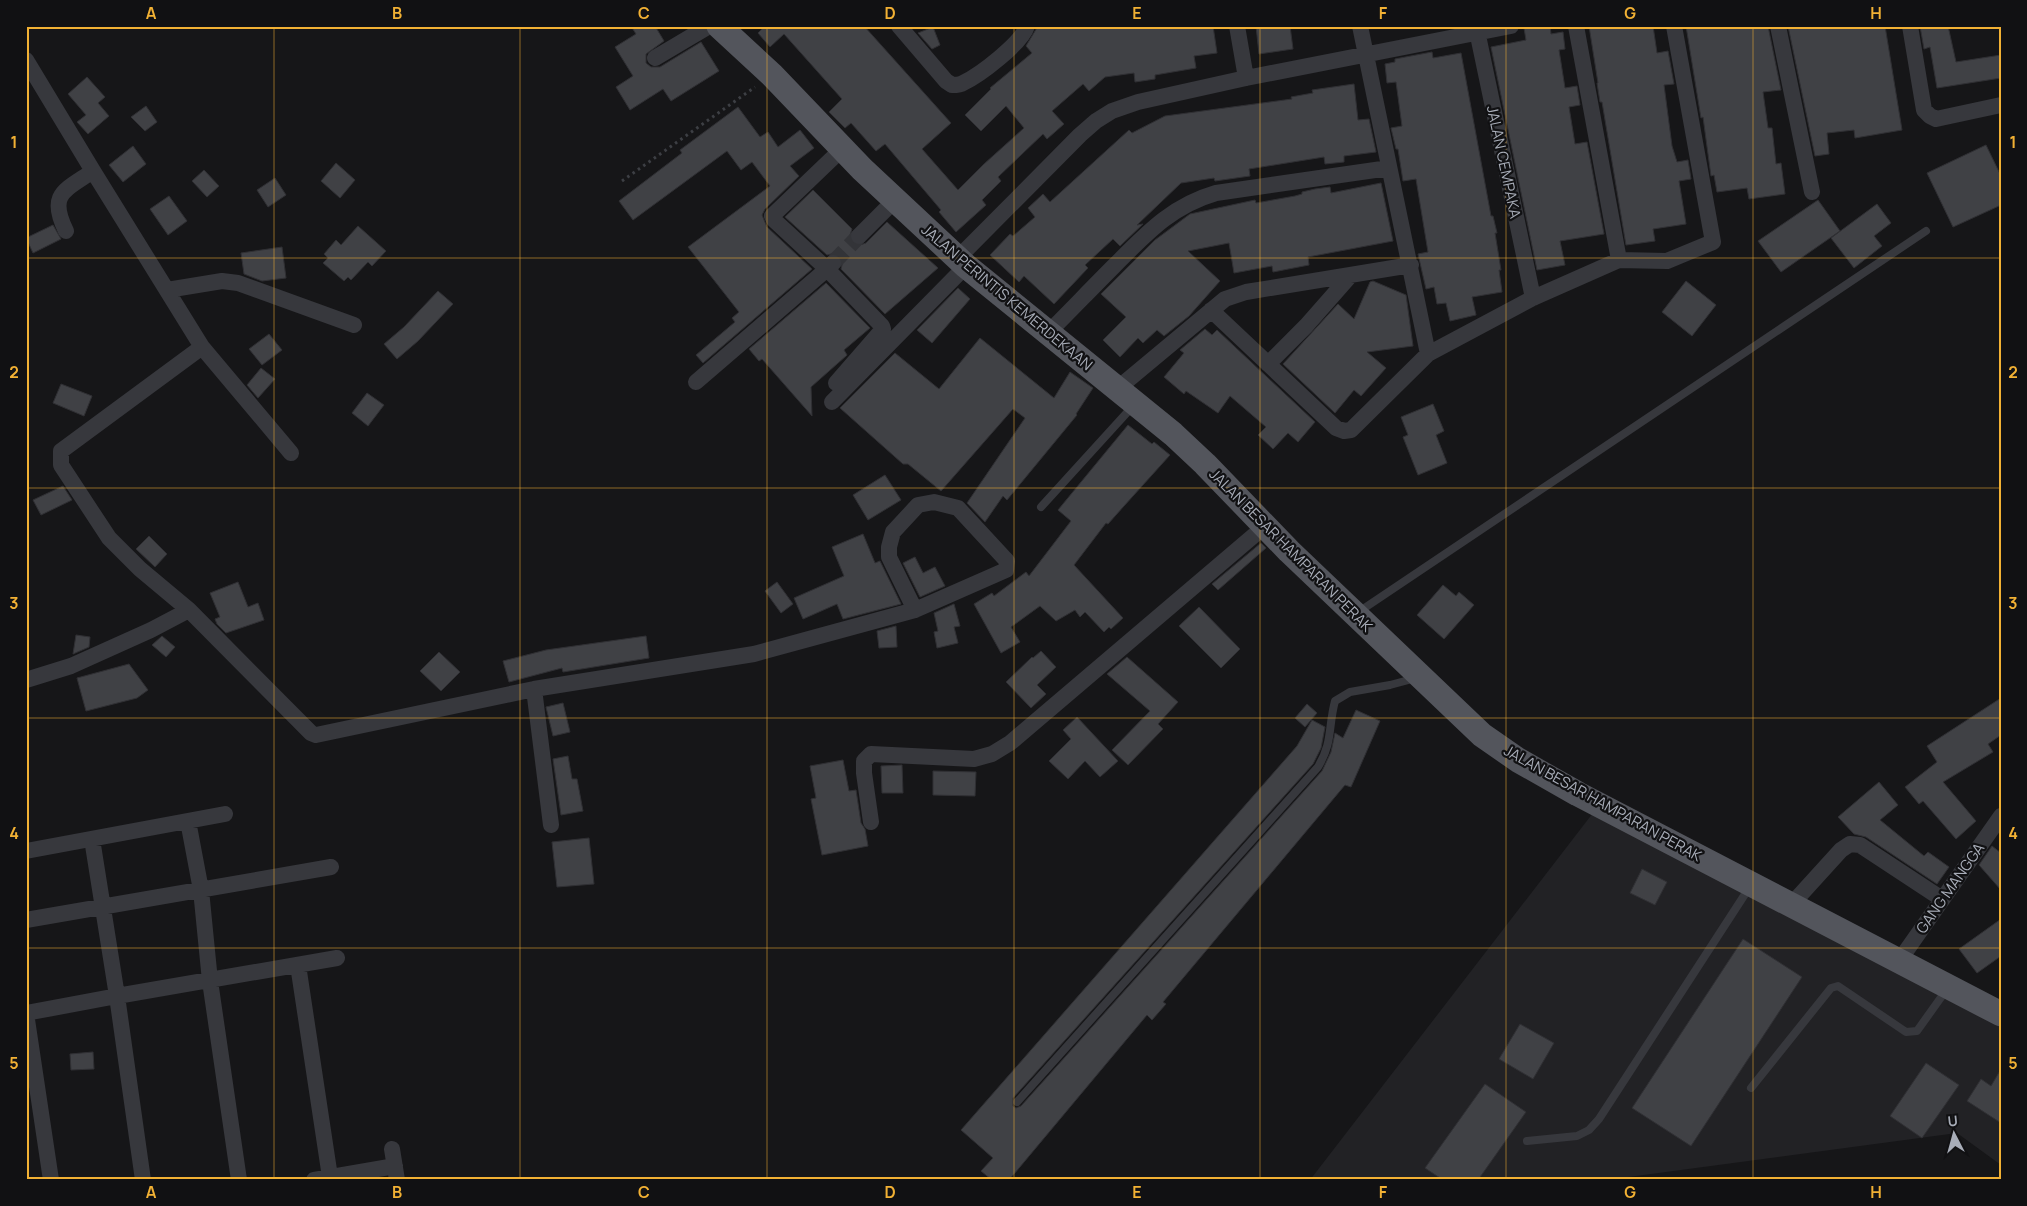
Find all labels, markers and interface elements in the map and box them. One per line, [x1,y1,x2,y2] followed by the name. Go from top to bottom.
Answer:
[146,2,157,24] text: A
[392,2,402,24] text: B
[638,2,650,24] text: C
[884,2,896,24] text: D
[1132,2,1142,24] text: E
[1379,2,1388,24] text: F
[1624,2,1636,24] text: G
[1870,2,1882,24] text: H
[1482,104,1526,221] street label: JALAN CEMPAKA
[10,131,18,153] text: 1
[2009,131,2017,153] text: 1
[917,219,1097,375] street label: JALAN PERINTIS KEMERDEKAAN
[9,361,19,383] text: 2
[2008,361,2018,383] text: 2
[1205,464,1377,636] street label: JALAN BESAR HAMPARAN PERAK
[9,592,19,614] text: 3
[2008,592,2018,614] text: 3
[1500,740,1706,866] street label: JALAN BESAR HAMPARAN PERAK
[9,822,19,844] text: 4
[2008,822,2018,844] text: 4
[1911,838,1989,938] street label: GANG MANGGA
[9,1052,19,1074] text: 5
[2008,1052,2018,1074] text: 5
[1930,1108,1980,1158] north arrow
[1947,1111,1959,1131] text: U
[146,1181,157,1203] text: A
[392,1181,402,1203] text: B
[638,1181,650,1203] text: C
[884,1181,896,1203] text: D
[1132,1181,1142,1203] text: E
[1379,1181,1388,1203] text: F
[1624,1181,1636,1203] text: G
[1870,1181,1882,1203] text: H

